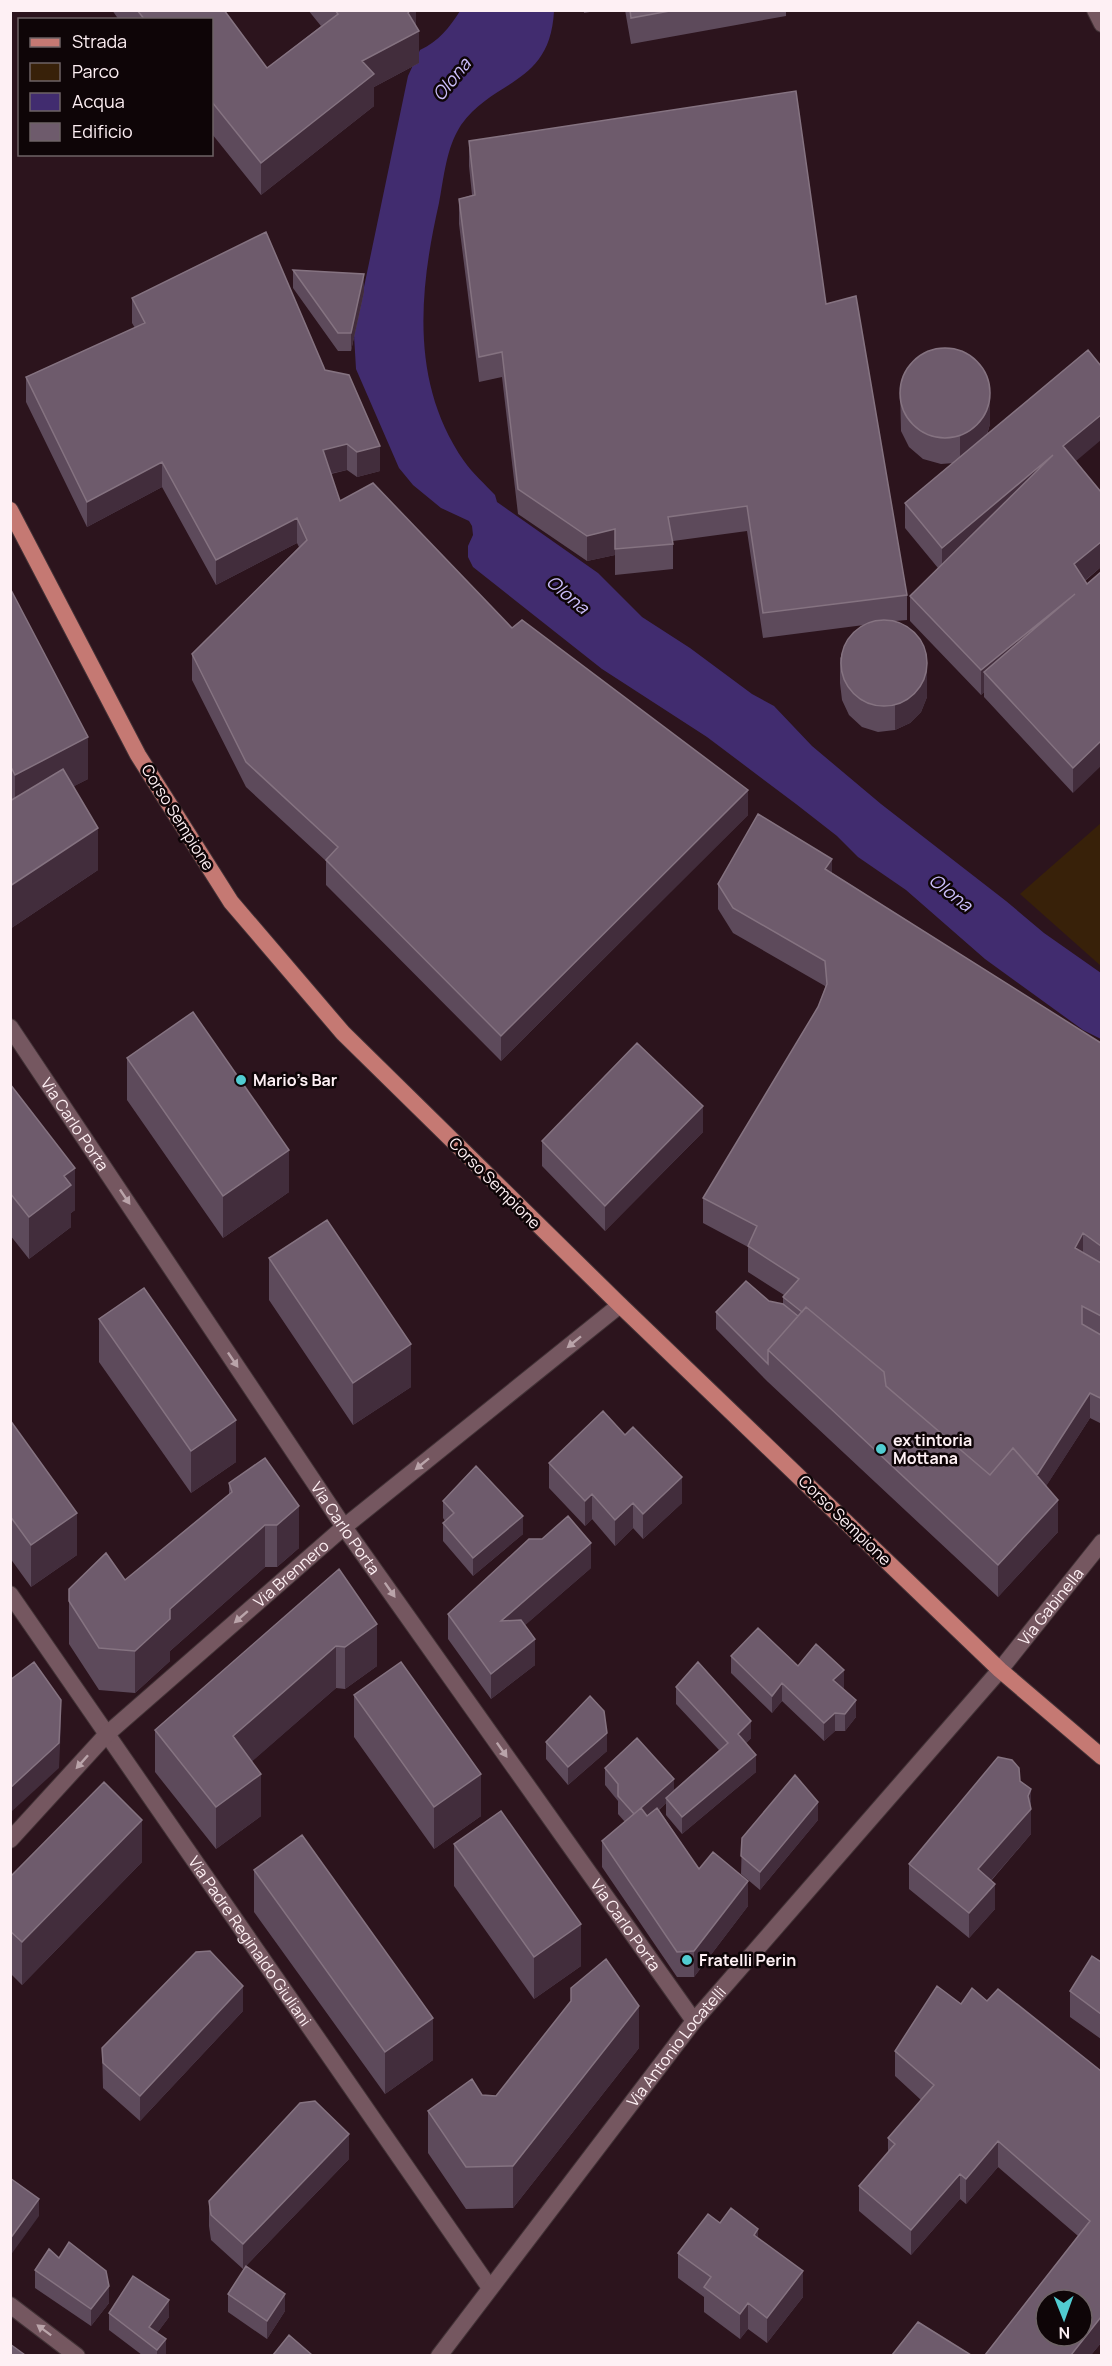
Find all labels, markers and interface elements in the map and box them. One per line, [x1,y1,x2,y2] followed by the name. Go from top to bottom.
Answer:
[18,18,213,156] legend
[72,29,127,53] text: Strada
[426,52,476,105] water label: Olona
[72,59,119,83] text: Parco
[72,89,125,113] text: Acqua
[72,119,133,143] text: Edificio
[542,569,595,619] water label: Olona
[136,760,220,874] street label: Corso Sempione
[924,868,978,917] water label: Olona
[253,1069,337,1091] place label: Mario's Bar
[36,1073,114,1175] street label: Via Carlo Porta
[234,1073,248,1087] marker: Mario's Bar
[444,1132,546,1234] street label: Corso Sempione
[119,1189,130,1206] one-way arrow
[567,1335,582,1348] one-way arrow
[227,1351,239,1367] one-way arrow
[893,1429,972,1469] place label: ex tintoria Mottana
[874,1442,888,1456] marker: ex tintoria Mottana
[414,1458,430,1471] one-way arrow
[794,1470,896,1570] street label: Corso Sempione
[306,1477,385,1579] street label: Via Carlo Porta
[249,1534,333,1612] street label: Via Brennero
[1013,1563,1089,1650] street label: Via Gabinella
[384,1582,396,1598] one-way arrow
[234,1610,249,1623] one-way arrow
[496,1741,508,1757] one-way arrow
[75,1755,89,1769] one-way arrow
[183,1852,317,2030] street label: Via Padre Reginaldo Giuliani
[586,1875,666,1975] street label: Via Carlo Porta
[699,1949,796,1971] place label: Fratelli Perin
[680,1953,694,1967] marker: Fratelli Perin
[622,1981,731,2111] street label: Via Antonio Locatelli
[1034,2288,1094,2348] north arrow
[1058,2322,1070,2344] text: N
[36,2325,51,2337] one-way arrow

